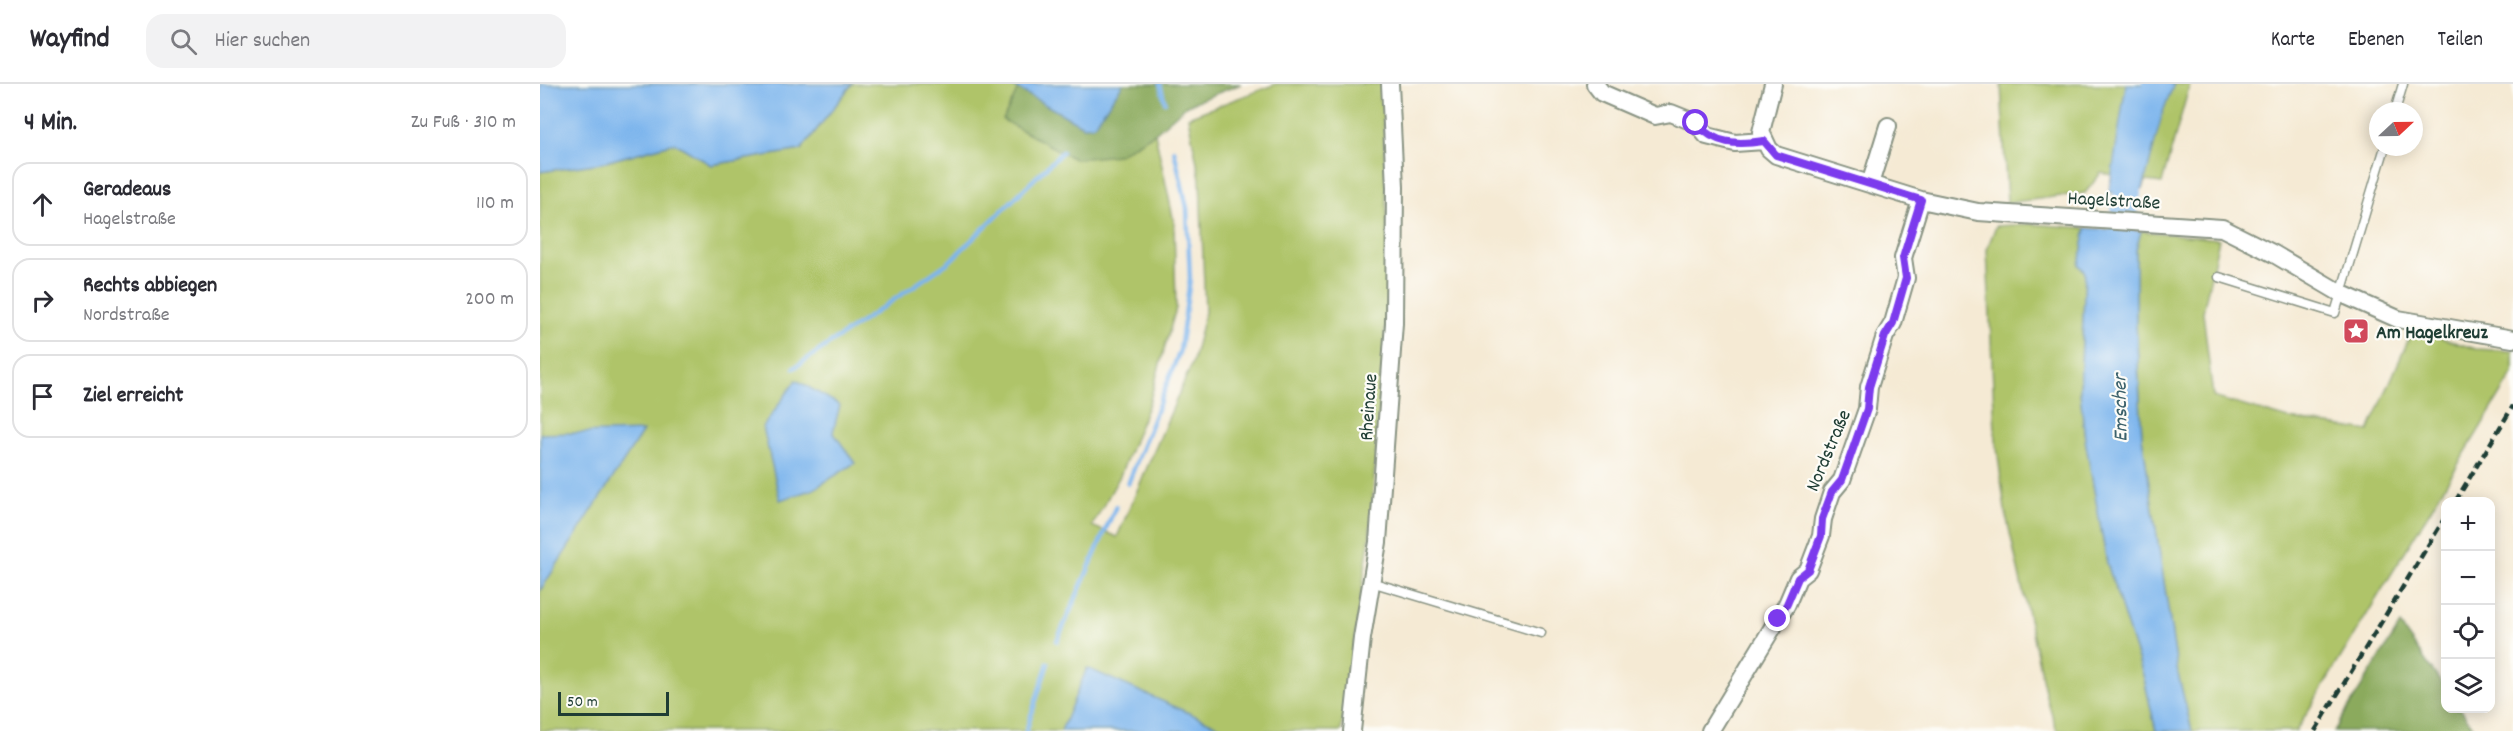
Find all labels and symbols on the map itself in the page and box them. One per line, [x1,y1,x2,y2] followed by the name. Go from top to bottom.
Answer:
[2369,102,2423,156] north arrow
[1682,109,1708,135] route start
[2067,186,2161,218] street label: Hagelstraße
[2341,316,2371,346] place icon: Am Hagelkreuz
[2376,320,2488,348] place label: Am Hagelkreuz
[1354,372,1386,442] street label: Rheinaue
[2106,372,2138,442] water label: Emscher
[1800,406,1860,496] street label: Nordstraße
[1764,605,1790,631] route end
[558,689,669,716] scale bar

